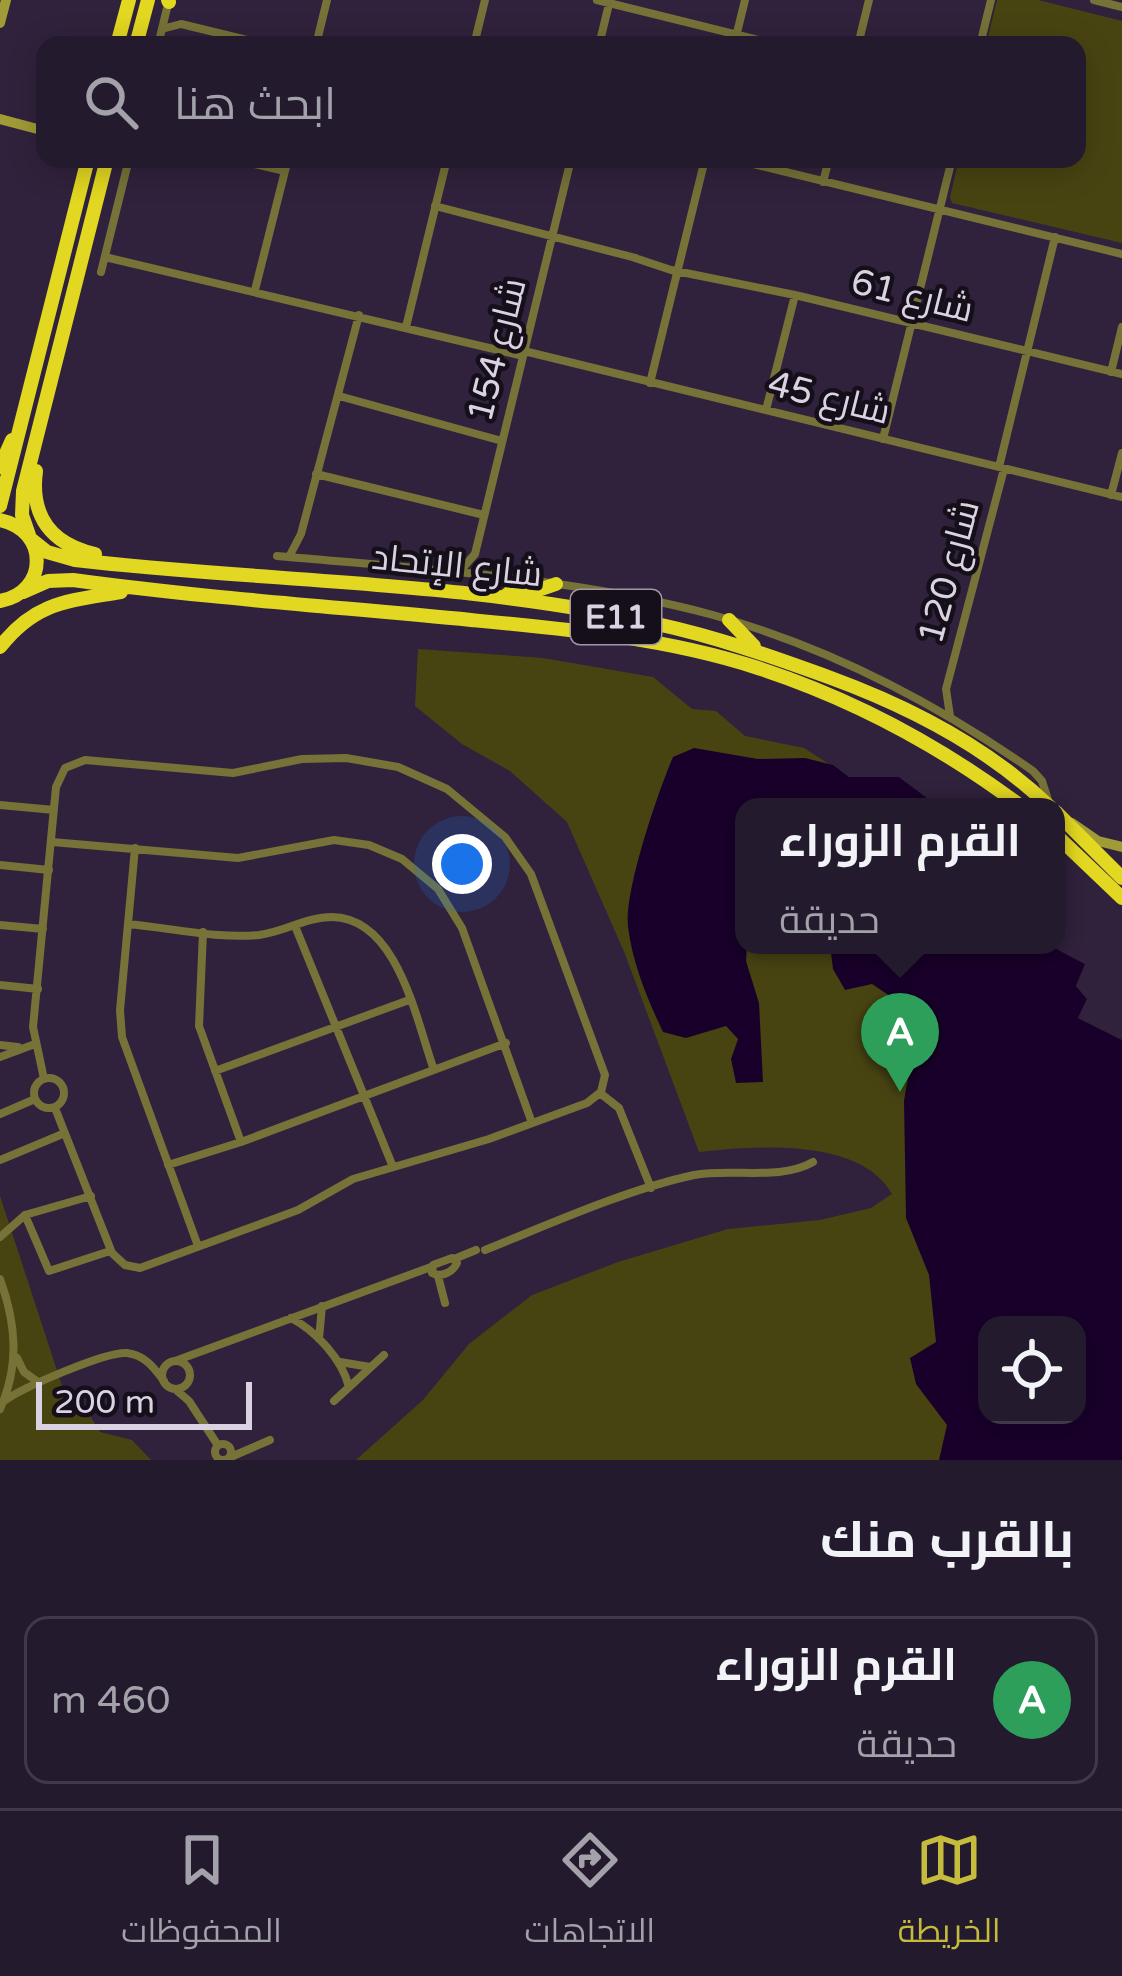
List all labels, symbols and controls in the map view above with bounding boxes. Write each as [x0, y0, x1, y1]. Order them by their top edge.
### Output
search box [36, 36, 1086, 168]
icon: search [78, 69, 144, 135]
text: ابحث هنا [174, 78, 336, 132]
street label: شارع 61 [846, 260, 978, 334]
street label: شارع 154 [458, 274, 538, 427]
street label: شارع 45 [763, 362, 895, 436]
street label: شارع 120 [909, 495, 991, 649]
street label: شارع الإتحاد [369, 536, 544, 598]
road number: E11 [571, 590, 661, 644]
popup [735, 798, 1065, 954]
text: القرم الزوراء [779, 815, 1021, 869]
your location [432, 834, 492, 894]
text: حديقة [779, 897, 880, 944]
pin: A [861, 993, 939, 1092]
map controls [978, 1316, 1086, 1424]
button: locate [978, 1316, 1086, 1424]
scale bar [36, 1376, 252, 1429]
text: 200 m [54, 1383, 155, 1422]
text: بالقرب منك [820, 1510, 1074, 1572]
text: القرم الزوراء [715, 1639, 957, 1693]
text: 460 m [51, 1677, 170, 1724]
text: A [1017, 1677, 1047, 1724]
text: حديقة [857, 1721, 957, 1768]
tab: المحفوظات [121, 1827, 282, 1961]
tab: الاتجاهات [525, 1827, 655, 1961]
tab: الخريطة [898, 1827, 1001, 1961]

